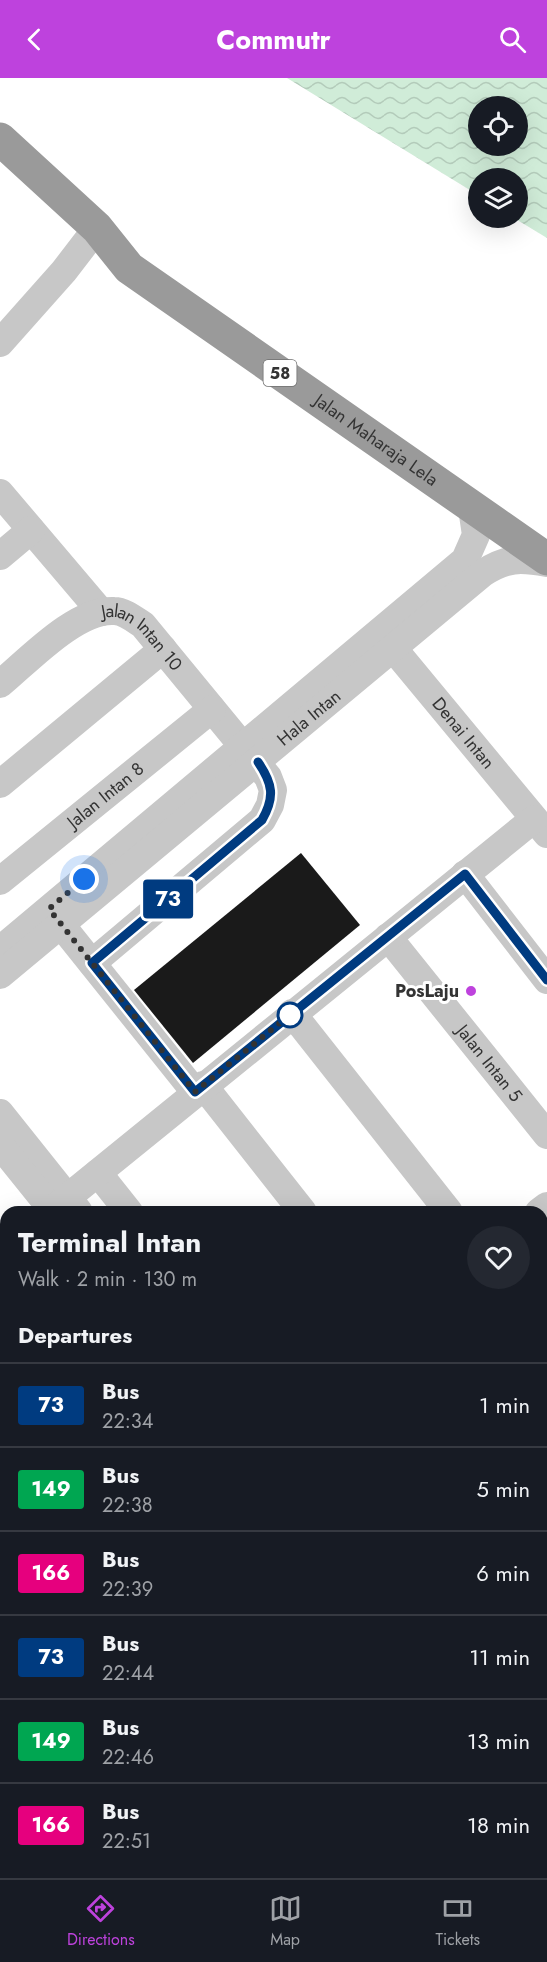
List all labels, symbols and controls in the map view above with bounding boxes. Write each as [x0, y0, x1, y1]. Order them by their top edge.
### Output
text: Commutr [216, 20, 331, 59]
icon: back [18, 23, 51, 56]
icon: search [496, 23, 529, 56]
map controls [468, 96, 528, 228]
button: locate [468, 96, 528, 156]
button: layers [468, 168, 528, 228]
road number: 58 [264, 360, 296, 386]
street label: Jalan Maharaja Lela [307, 387, 443, 492]
street label: Jalan Intan 10 [97, 598, 189, 677]
street label: Hala Intan [271, 684, 347, 752]
street label: Denai Intan [426, 692, 501, 774]
street label: Jalan Intan 8 [60, 756, 150, 836]
your location [69, 864, 99, 894]
line badge: 73 [141, 880, 195, 918]
text: 73 [155, 884, 181, 914]
place label: PosLaju [395, 978, 459, 1004]
marker: PosLaju [464, 984, 478, 998]
unlabelled marker [277, 1002, 303, 1028]
street label: Jalan Intan 5 [449, 1018, 529, 1108]
text: Terminal Intan [18, 1222, 201, 1263]
button: heart [467, 1226, 530, 1289]
text: Walk · 2 min · 130 m [18, 1265, 197, 1294]
text: Departures [18, 1319, 132, 1351]
text: Bus [102, 1375, 139, 1407]
text: 1 min [479, 1389, 530, 1421]
text: 73 [38, 1390, 64, 1420]
text: 22:34 [102, 1407, 153, 1436]
text: Bus [102, 1459, 139, 1491]
text: 5 min [477, 1473, 530, 1505]
text: 149 [31, 1474, 71, 1504]
text: 22:38 [102, 1491, 153, 1520]
text: Bus [102, 1543, 139, 1575]
text: 6 min [476, 1557, 530, 1589]
text: 166 [32, 1558, 70, 1588]
text: 22:39 [102, 1575, 153, 1604]
text: Bus [102, 1627, 139, 1659]
text: 11 min [469, 1641, 530, 1673]
text: 73 [38, 1642, 64, 1672]
text: 22:44 [102, 1659, 154, 1688]
text: Bus [102, 1711, 139, 1743]
text: 13 min [467, 1725, 530, 1757]
text: 149 [31, 1726, 71, 1756]
text: 22:46 [102, 1743, 154, 1772]
text: Bus [102, 1795, 139, 1827]
text: 18 min [467, 1809, 530, 1841]
text: 166 [32, 1810, 70, 1840]
text: 22:51 [102, 1827, 151, 1856]
tab: Directions [67, 1892, 135, 1951]
tab: Map [269, 1892, 302, 1951]
tab: Tickets [435, 1892, 480, 1951]

